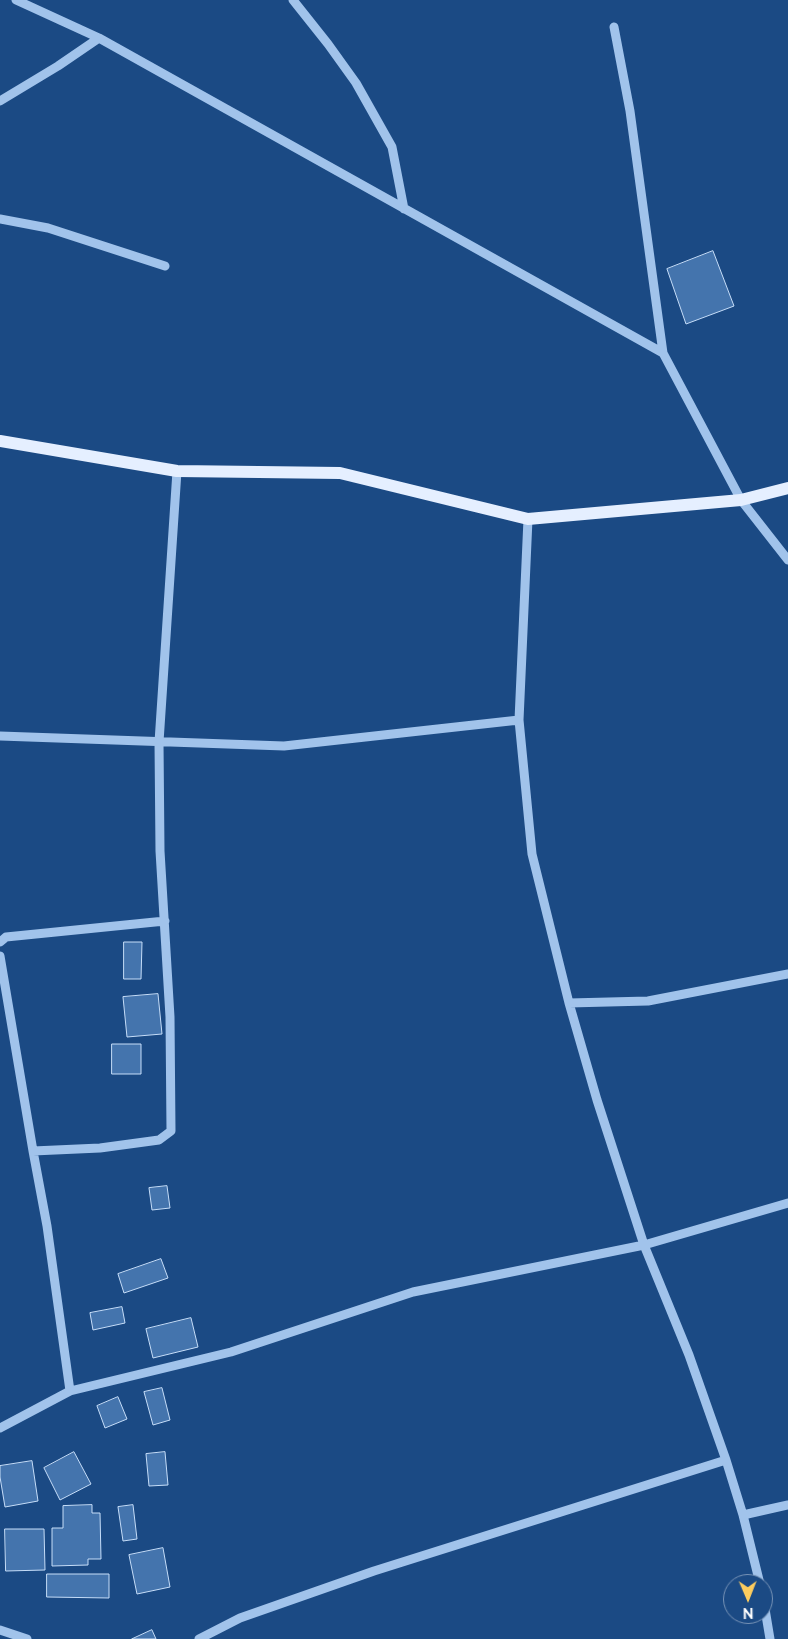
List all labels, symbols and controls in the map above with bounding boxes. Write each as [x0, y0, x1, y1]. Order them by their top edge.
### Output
north arrow [723, 1574, 773, 1624]
text: N [743, 1605, 754, 1621]

